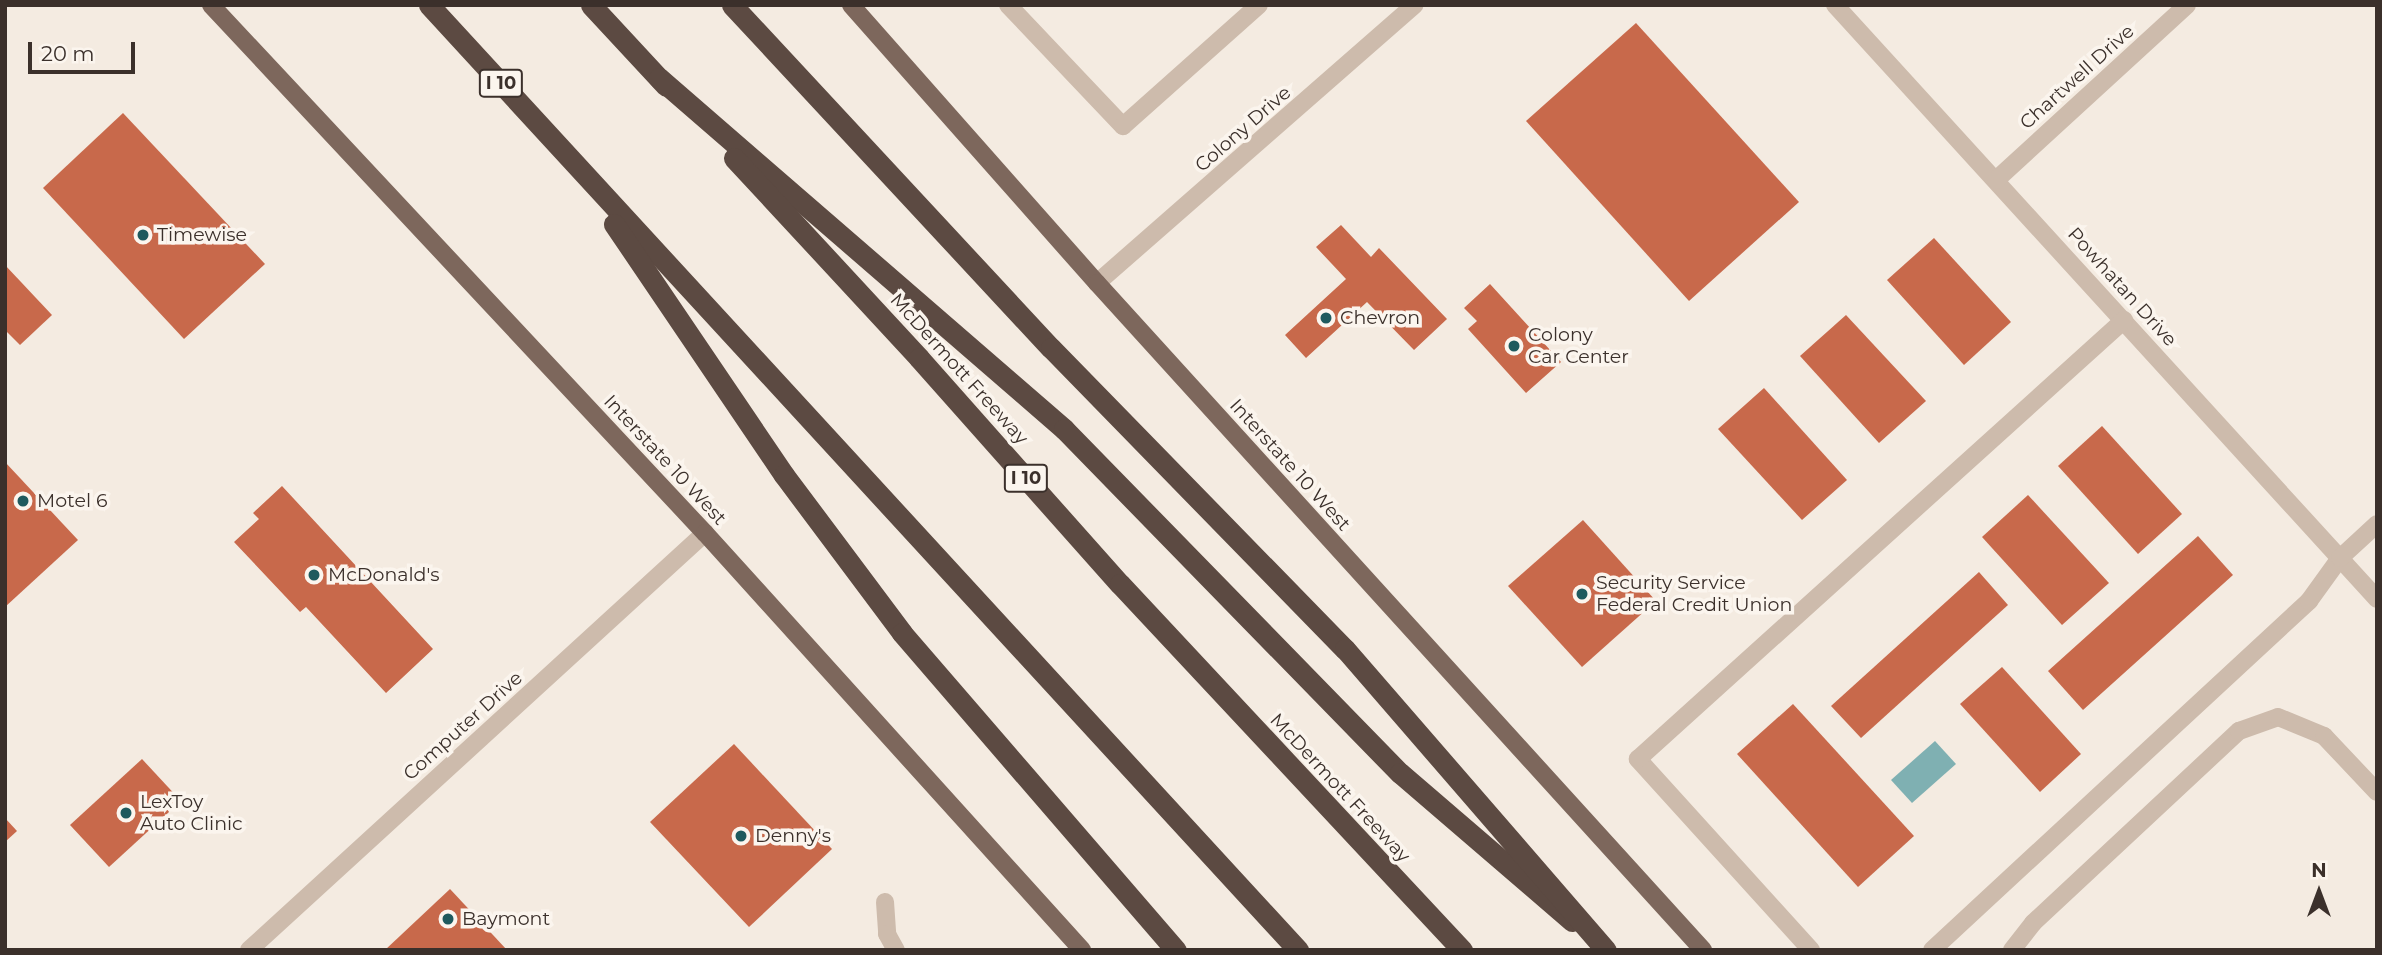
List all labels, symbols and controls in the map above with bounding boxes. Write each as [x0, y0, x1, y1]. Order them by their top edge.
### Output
street label: Chartwell Drive [2015, 20, 2139, 134]
scale bar [32, 28, 138, 72]
text: 20 m [41, 41, 95, 66]
road number: I 10 [478, 68, 524, 98]
street label: Colony Drive [1190, 81, 1296, 177]
street label: Powhatan Drive [2063, 223, 2181, 351]
place label: Timewise [157, 224, 247, 246]
marker: Timewise [135, 227, 151, 243]
street label: McDermott Freeway [885, 289, 1033, 449]
place label: Chevron [1340, 307, 1420, 329]
marker: Chevron [1318, 310, 1334, 326]
place label: Colony Car Center [1528, 324, 1629, 368]
marker: Colony Car Center [1506, 338, 1522, 354]
street label: Interstate 10 West [599, 390, 731, 530]
street label: Interstate 10 West [1225, 394, 1355, 536]
road number: I 10 [1003, 464, 1049, 492]
place label: Motel 6 [37, 490, 108, 512]
marker: Motel 6 [15, 493, 31, 509]
place label: McDonald's [328, 564, 440, 586]
marker: McDonald's [306, 567, 322, 583]
place label: Security Service Federal Credit Union [1596, 572, 1792, 616]
marker: Security Service Federal Credit Union [1574, 586, 1590, 602]
street label: Computer Drive [399, 667, 527, 785]
street label: McDermott Freeway [1265, 709, 1415, 867]
place label: LexToy Auto Clinic [140, 791, 243, 835]
marker: LexToy Auto Clinic [118, 805, 134, 821]
place label: Denny's [755, 825, 831, 847]
marker: Denny's [733, 828, 749, 844]
north arrow [2284, 857, 2354, 927]
text: N [2311, 859, 2327, 882]
place label: Baymont [462, 908, 550, 930]
marker: Baymont [440, 911, 456, 927]

